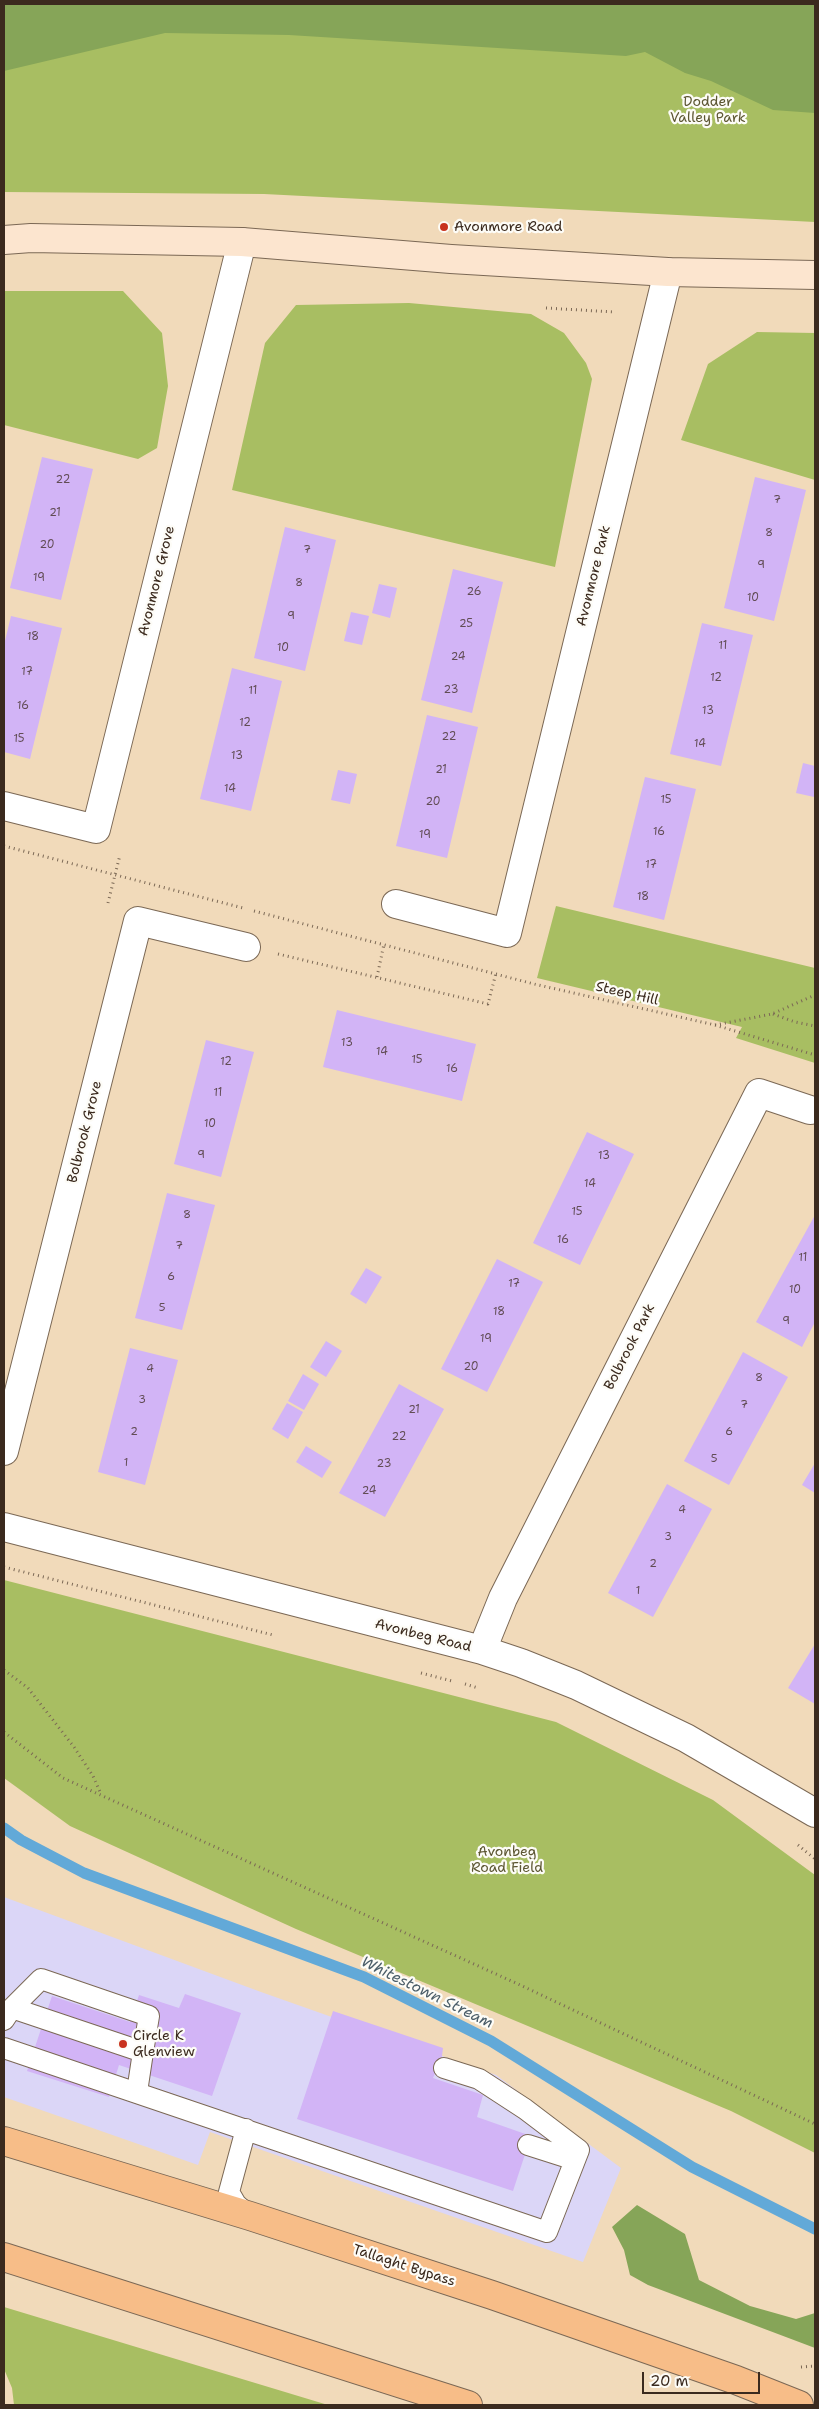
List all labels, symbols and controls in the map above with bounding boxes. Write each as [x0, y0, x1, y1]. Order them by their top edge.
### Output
park label: Dodder Valley Park [670, 94, 746, 126]
place label: Avonmore Road [454, 219, 562, 235]
marker: Avonmore Road [438, 221, 450, 233]
house number: 22 [56, 473, 70, 487]
house number: 7 [773, 493, 781, 507]
house number: 21 [49, 506, 61, 520]
street label: Avonmore Grove [135, 524, 179, 638]
street label: Avonmore Park [573, 524, 615, 628]
house number: 8 [765, 526, 773, 540]
house number: 20 [39, 538, 55, 552]
house number: 7 [303, 543, 311, 557]
house number: 9 [757, 558, 765, 572]
house number: 19 [33, 571, 45, 585]
house number: 8 [295, 576, 303, 590]
house number: 26 [467, 585, 481, 599]
house number: 10 [747, 591, 759, 605]
house number: 9 [287, 609, 295, 623]
house number: 25 [459, 617, 473, 631]
house number: 18 [27, 630, 39, 644]
house number: 11 [719, 639, 727, 653]
house number: 10 [277, 641, 289, 655]
house number: 24 [451, 650, 465, 664]
house number: 17 [21, 665, 33, 679]
house number: 12 [710, 671, 722, 685]
house number: 23 [444, 683, 458, 697]
house number: 11 [249, 684, 257, 698]
house number: 16 [17, 699, 29, 713]
house number: 13 [702, 704, 714, 718]
house number: 12 [239, 716, 251, 730]
house number: 22 [442, 730, 456, 744]
house number: 15 [13, 732, 25, 746]
house number: 14 [694, 737, 706, 751]
house number: 13 [231, 749, 243, 763]
house number: 21 [435, 763, 447, 777]
house number: 14 [224, 782, 236, 796]
house number: 15 [660, 793, 672, 807]
house number: 20 [425, 795, 441, 809]
house number: 16 [653, 825, 665, 839]
house number: 19 [419, 828, 431, 842]
house number: 17 [645, 858, 657, 872]
house number: 18 [637, 890, 649, 904]
street label: Steep Hill [594, 979, 660, 1009]
house number: 13 [341, 1036, 353, 1050]
house number: 14 [376, 1045, 388, 1059]
house number: 15 [411, 1053, 423, 1067]
house number: 12 [220, 1055, 232, 1069]
house number: 16 [446, 1062, 458, 1076]
street label: Bolbrook Grove [64, 1079, 106, 1185]
house number: 11 [214, 1086, 222, 1100]
house number: 10 [204, 1117, 216, 1131]
house number: 9 [197, 1148, 205, 1162]
house number: 13 [598, 1149, 610, 1163]
house number: 14 [584, 1177, 596, 1191]
house number: 15 [571, 1205, 583, 1219]
house number: 8 [183, 1208, 191, 1222]
house number: 16 [557, 1233, 569, 1247]
house number: 7 [175, 1239, 183, 1253]
house number: 11 [799, 1251, 807, 1265]
house number: 6 [167, 1270, 175, 1284]
house number: 17 [508, 1277, 520, 1291]
house number: 10 [789, 1283, 801, 1297]
house number: 5 [159, 1301, 165, 1315]
street label: Bolbrook Park [601, 1301, 659, 1393]
house number: 18 [493, 1305, 505, 1319]
house number: 9 [782, 1314, 790, 1328]
house number: 19 [480, 1332, 492, 1346]
house number: 20 [463, 1360, 479, 1374]
house number: 4 [146, 1362, 154, 1376]
house number: 8 [755, 1371, 763, 1385]
house number: 3 [138, 1393, 146, 1407]
house number: 7 [740, 1398, 748, 1412]
house number: 21 [408, 1403, 420, 1417]
house number: 2 [130, 1425, 138, 1439]
house number: 6 [725, 1425, 733, 1439]
house number: 22 [392, 1430, 406, 1444]
house number: 5 [711, 1452, 717, 1466]
house number: 1 [124, 1456, 128, 1470]
house number: 23 [377, 1457, 391, 1471]
house number: 24 [362, 1484, 376, 1498]
house number: 4 [678, 1503, 686, 1517]
house number: 3 [664, 1530, 672, 1544]
house number: 2 [649, 1557, 657, 1571]
house number: 1 [636, 1584, 640, 1598]
street label: Avonbeg Road [373, 1616, 473, 1656]
park label: Avonbeg Road Field [471, 1844, 543, 1876]
water label: Whitestown Stream [358, 1953, 496, 2033]
place label: Circle K Glenview [133, 2028, 195, 2060]
marker: Circle K Glenview [117, 2038, 129, 2050]
street label: Tallaght Bypass [351, 2241, 457, 2291]
scale bar [644, 2362, 762, 2394]
text: 20 m [650, 2371, 689, 2391]

